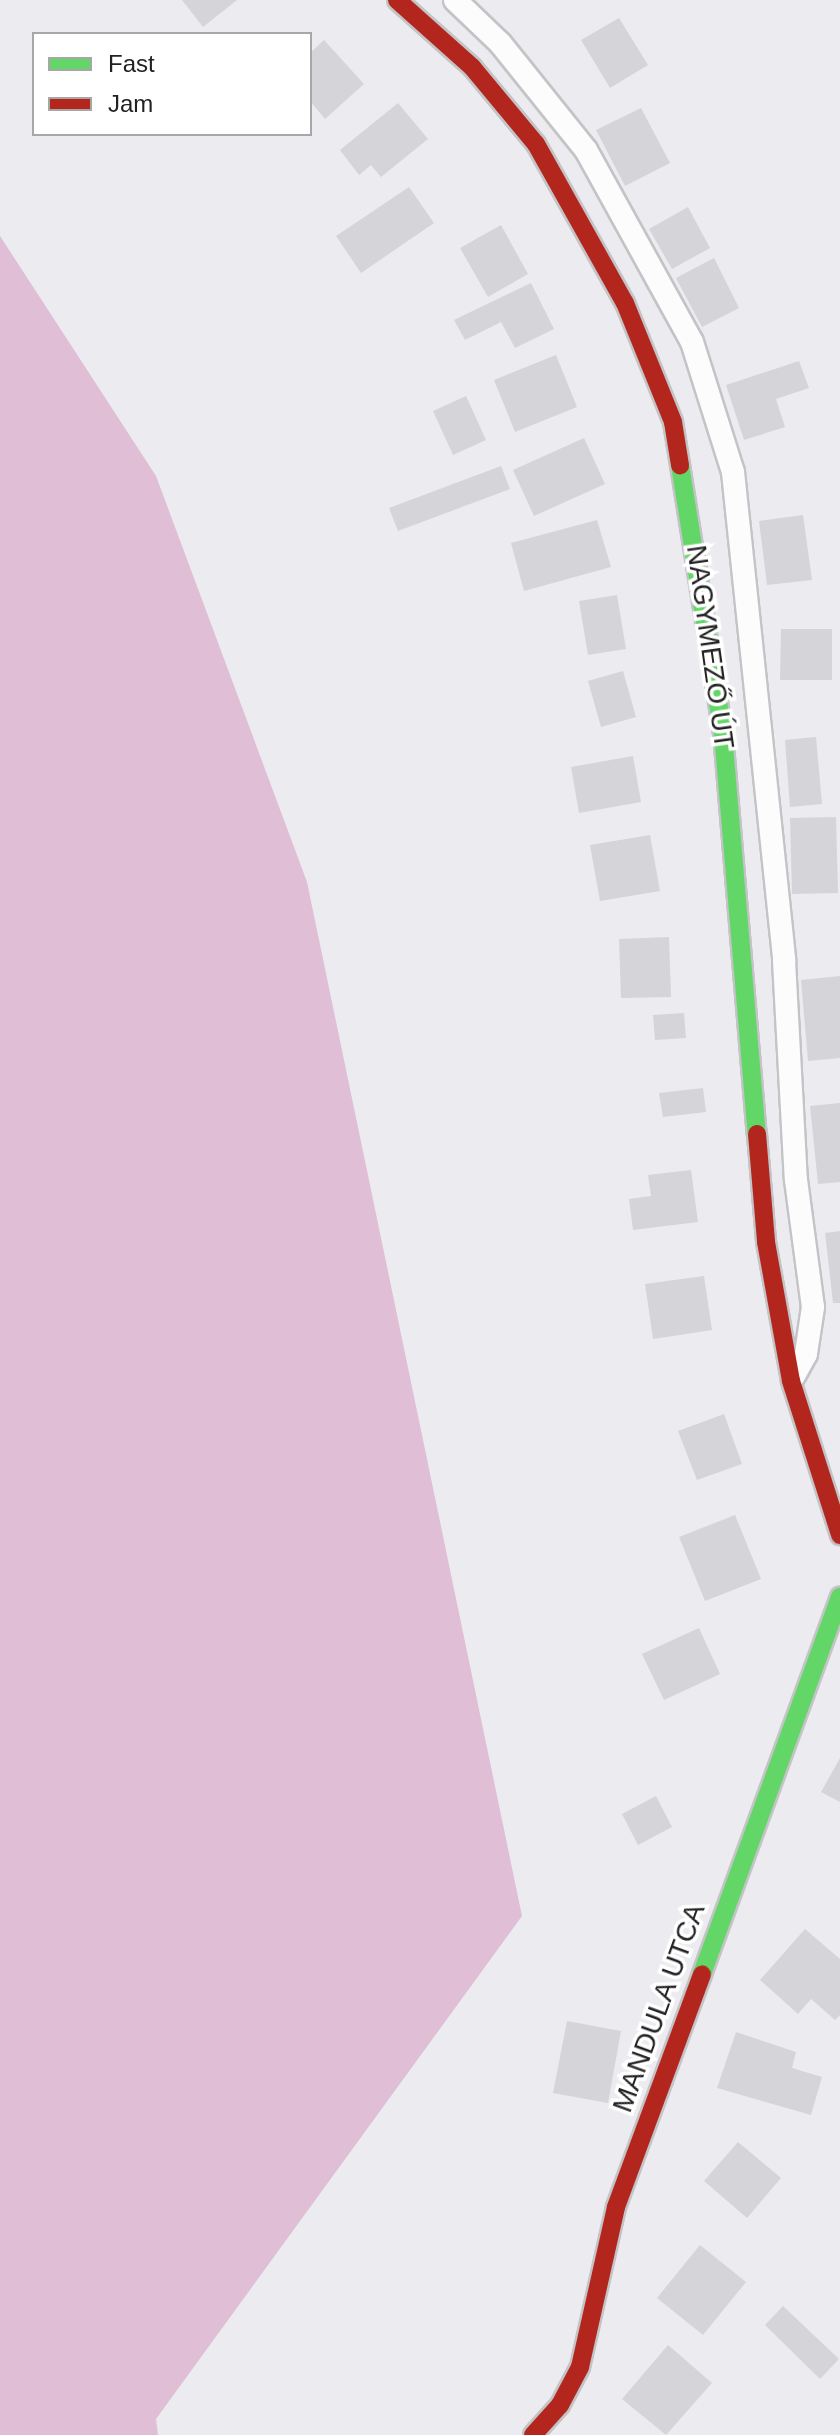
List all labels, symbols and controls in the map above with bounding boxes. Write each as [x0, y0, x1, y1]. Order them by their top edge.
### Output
legend [32, 32, 312, 136]
text: Fast [108, 50, 155, 77]
text: Jam [108, 90, 153, 117]
street label: NAGYMEZŐ ÚT [679, 543, 741, 751]
street label: MANDULA UTCA [605, 1898, 713, 2118]

